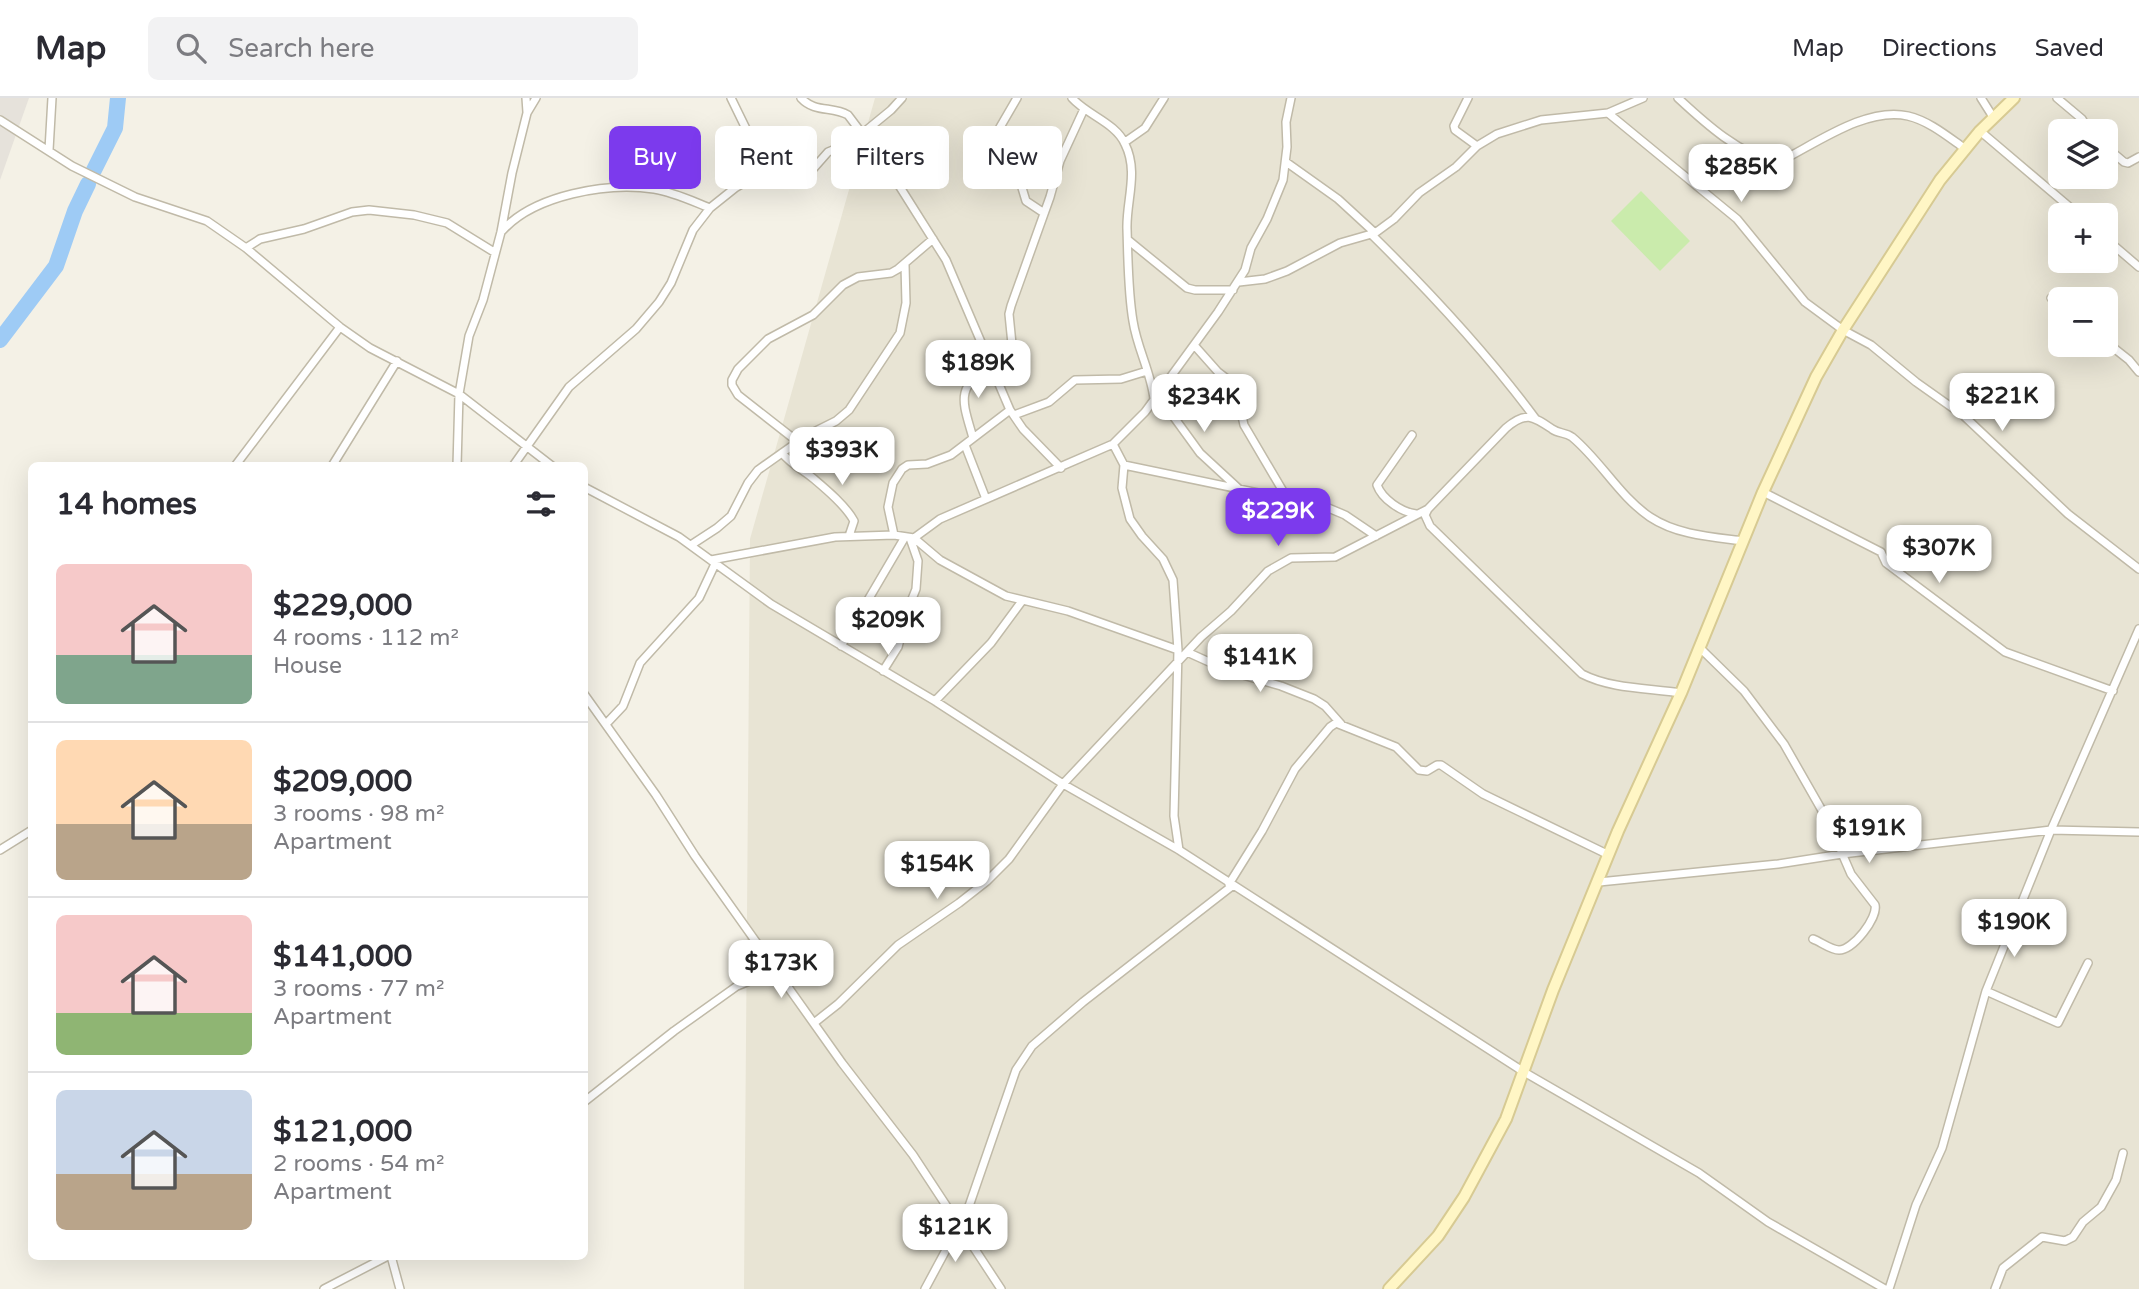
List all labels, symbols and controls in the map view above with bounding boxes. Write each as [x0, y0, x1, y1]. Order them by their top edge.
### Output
search box [148, 17, 638, 80]
text: Map [35, 29, 106, 68]
icon: search [172, 29, 210, 67]
text: Search here [228, 33, 374, 64]
text: Map [1792, 34, 1844, 63]
text: Directions [1882, 34, 1997, 63]
text: Saved [2035, 34, 2104, 63]
map controls [2048, 119, 2118, 357]
button: layers [2048, 119, 2118, 189]
chip: Buy [609, 126, 701, 189]
chip: Rent [715, 126, 817, 189]
chip: Filters [831, 126, 949, 189]
chip: New [963, 126, 1062, 189]
pin: $285K [1692, 144, 1790, 204]
text: $285K [1705, 153, 1777, 181]
button: + [2048, 203, 2118, 273]
button: − [2048, 287, 2118, 357]
pin: $189K [929, 341, 1027, 400]
text: $189K [942, 349, 1014, 377]
pin: $234K [1155, 374, 1253, 434]
pin: $221K [1953, 374, 2051, 433]
text: $221K [1966, 382, 2038, 410]
text: $234K [1168, 383, 1240, 411]
pin: $393K [793, 428, 891, 487]
text: $393K [806, 436, 878, 464]
icon: filters [522, 485, 560, 523]
text: 14 homes [56, 486, 197, 523]
pin: $229K [1229, 489, 1327, 548]
text: $229K [1242, 497, 1314, 525]
pin: $307K [1890, 526, 1988, 585]
text: $307K [1903, 534, 1975, 562]
text: $229,000 [273, 587, 412, 624]
icon: home [112, 592, 196, 676]
pin: $209K [839, 598, 937, 657]
text: $209K [852, 606, 924, 634]
text: 4 rooms · 112 m² [273, 624, 459, 652]
pin: $141K [1211, 634, 1309, 694]
text: $141K [1224, 643, 1296, 671]
text: House [273, 652, 342, 680]
text: $209,000 [273, 763, 412, 800]
icon: home [112, 768, 196, 852]
text: 3 rooms · 98 m² [273, 800, 444, 828]
pin: $191K [1820, 806, 1918, 865]
text: $191K [1833, 814, 1905, 842]
text: Apartment [273, 828, 392, 856]
pin: $154K [888, 842, 986, 901]
text: $154K [901, 850, 973, 878]
pin: $190K [1965, 900, 2063, 959]
text: $190K [1978, 908, 2050, 936]
text: $141,000 [273, 938, 412, 975]
pin: $173K [732, 940, 830, 1000]
icon: home [112, 943, 196, 1027]
text: $173K [745, 949, 817, 977]
text: 3 rooms · 77 m² [273, 975, 444, 1003]
text: Apartment [273, 1003, 392, 1031]
text: $121,000 [273, 1113, 412, 1150]
icon: home [112, 1118, 196, 1202]
text: 2 rooms · 54 m² [273, 1150, 444, 1178]
text: Apartment [273, 1178, 392, 1206]
pin: $121K [906, 1204, 1004, 1264]
text: $121K [919, 1213, 991, 1241]

